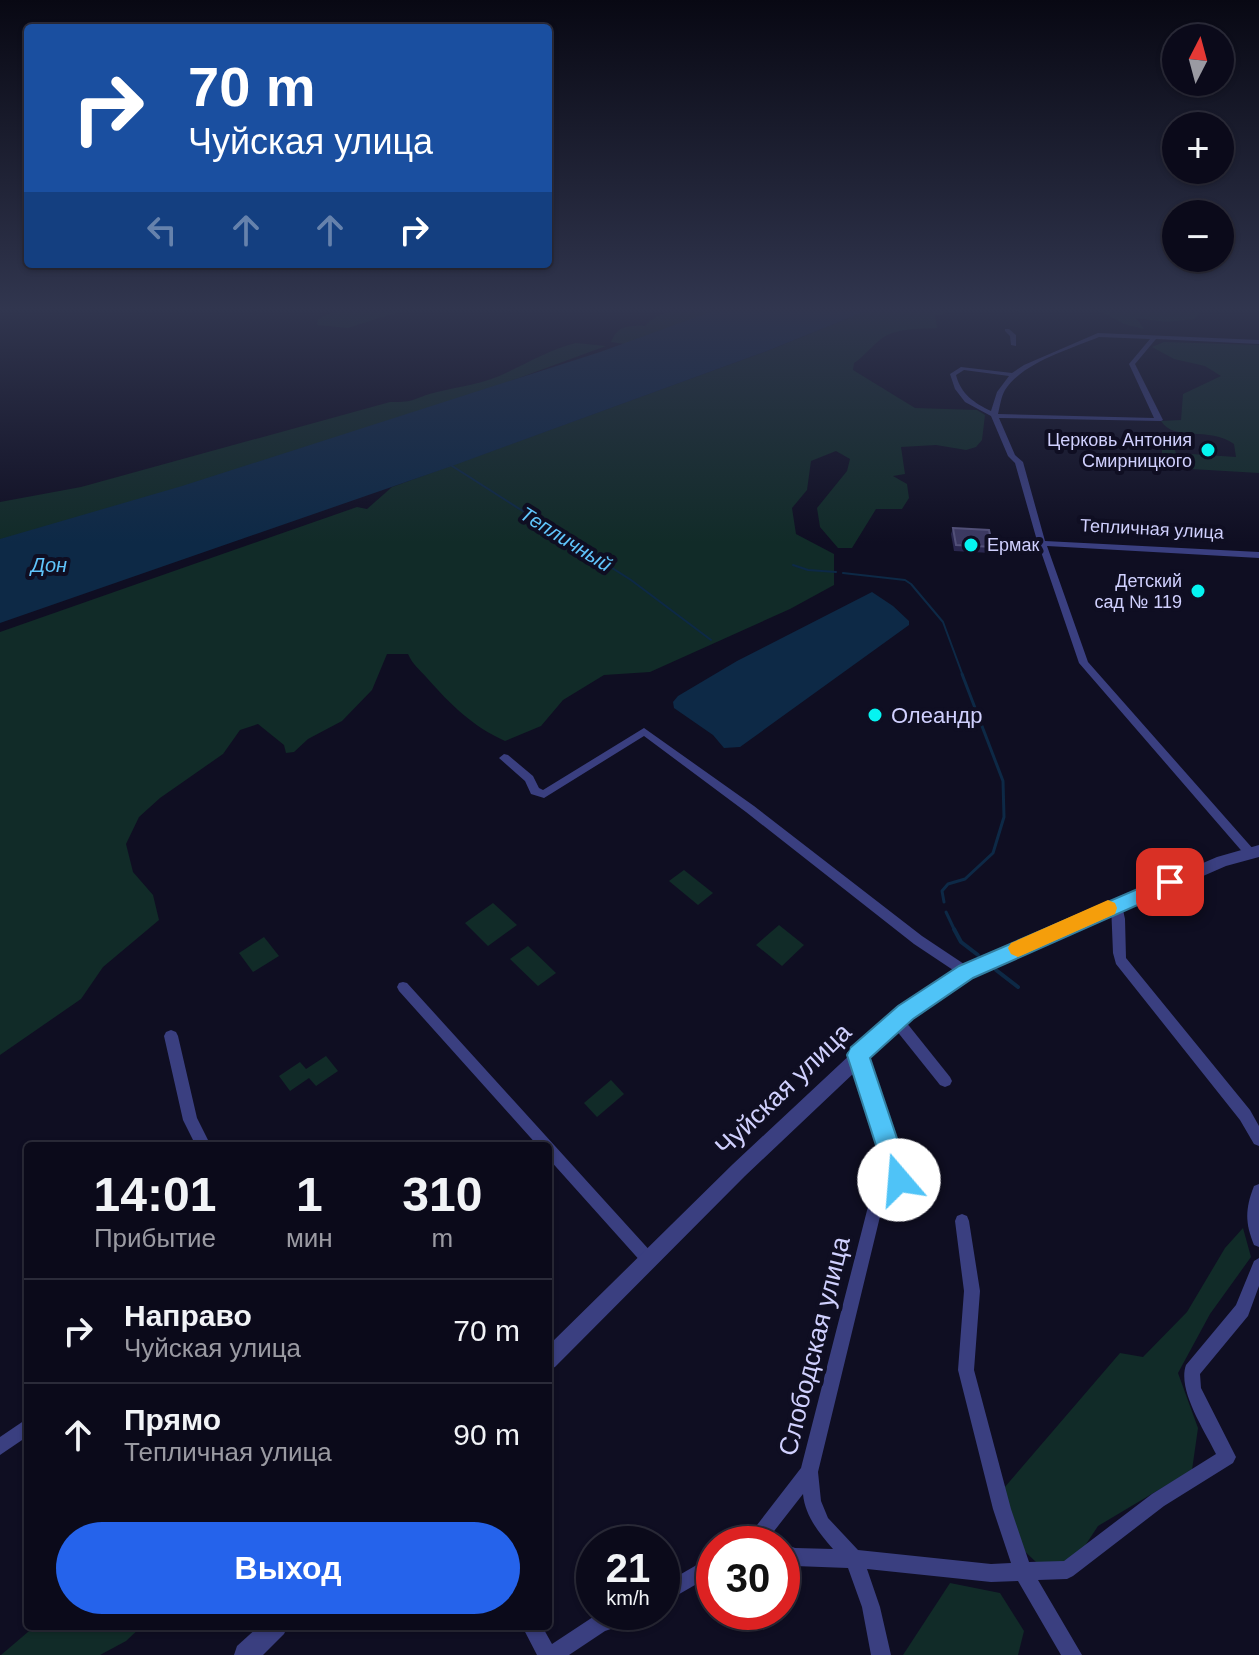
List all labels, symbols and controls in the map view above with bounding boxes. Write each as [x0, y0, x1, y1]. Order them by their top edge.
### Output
north arrow [1162, 24, 1234, 96]
map controls [1162, 24, 1234, 272]
text: 70 m [188, 55, 316, 118]
icon: right [56, 56, 160, 160]
button: + [1162, 112, 1234, 184]
text: Чуйская улица [188, 121, 433, 162]
button: − [1162, 200, 1234, 272]
icon: left [140, 208, 184, 252]
icon: ahead [224, 208, 268, 252]
icon: ahead [308, 208, 352, 252]
icon: right [392, 208, 436, 252]
place label: Церковь Антония Смирницкого [1047, 430, 1192, 471]
marker: Церковь Антония Смирницкого [1199, 441, 1217, 459]
water label: Тепличный [516, 502, 616, 576]
street label: Тепличная улица [1080, 515, 1225, 543]
place label: Ермак [987, 535, 1039, 555]
marker: Ермак [962, 536, 980, 554]
water label: Дон [29, 554, 67, 576]
place label: Детский сад № 119 [1094, 571, 1182, 612]
marker: Детский сад № 119 [1189, 582, 1207, 600]
place label: Олеандр [891, 703, 982, 728]
marker: Олеандр [866, 706, 884, 724]
pin [1136, 848, 1204, 916]
icon: arrive [1148, 860, 1192, 904]
street label: Чуйская улица [709, 1016, 857, 1161]
position arrow [857, 1138, 941, 1222]
text: 14:01 [94, 1168, 216, 1221]
text: 1 [296, 1168, 323, 1221]
text: 310 [402, 1168, 482, 1221]
text: Прибытие [94, 1223, 216, 1253]
text: мин [286, 1223, 333, 1253]
text: m [432, 1223, 453, 1253]
street label: Слободская улица [772, 1233, 856, 1459]
text: Направо [124, 1299, 252, 1332]
icon: right [56, 1309, 100, 1353]
text: 70 m [453, 1314, 520, 1347]
text: Чуйская улица [124, 1333, 301, 1363]
text: Прямо [124, 1403, 221, 1436]
icon: ahead [56, 1413, 100, 1457]
text: 90 m [453, 1418, 520, 1451]
text: Тепличная улица [124, 1437, 332, 1467]
button: Выход [56, 1522, 520, 1614]
speed limit sign: 30 [696, 1526, 800, 1630]
text: 21 [606, 1546, 650, 1590]
text: km/h [606, 1587, 650, 1609]

